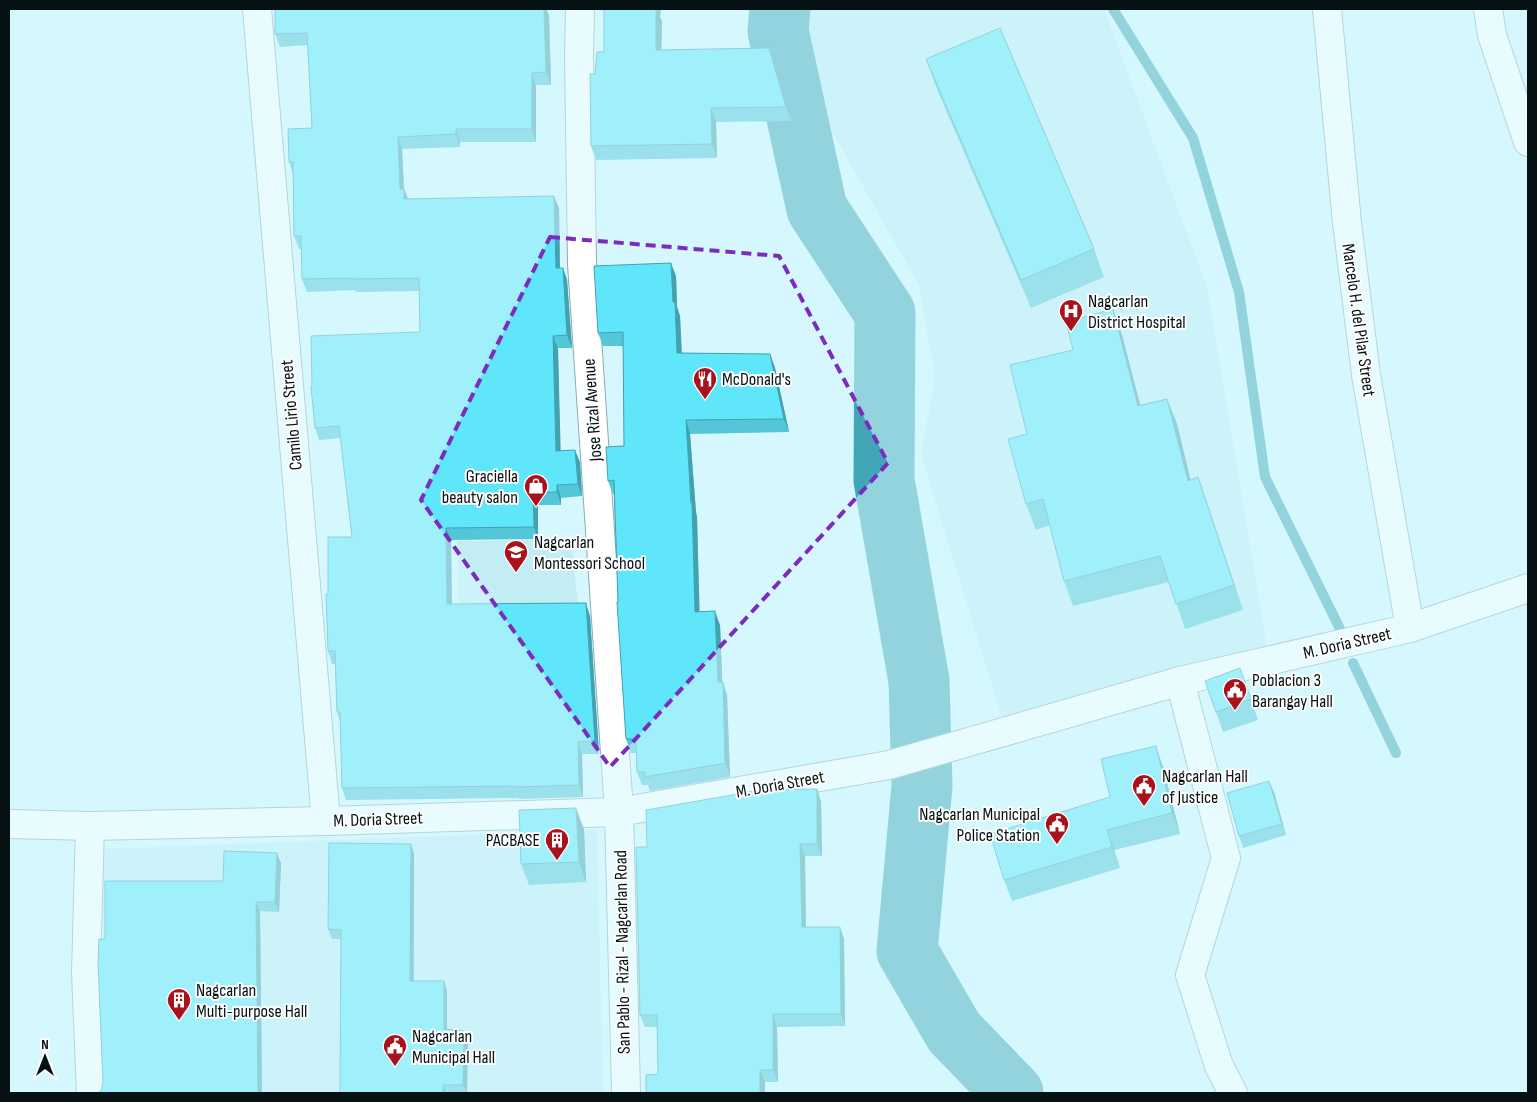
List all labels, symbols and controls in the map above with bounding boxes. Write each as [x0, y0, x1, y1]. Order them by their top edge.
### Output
street label: Marcelo H. del Pilar Street [1337, 242, 1380, 398]
place label: Nagcarlan District Hospital [1088, 291, 1186, 333]
hospital icon: Nagcarlan District Hospital [1058, 298, 1084, 332]
street label: Camilo Lirio Street [276, 358, 307, 471]
street label: Jose Rizal Avenue [578, 358, 607, 463]
restaurant icon: McDonald's [692, 366, 718, 400]
place label: McDonald's [722, 369, 791, 390]
place label: Graciella beauty salon [442, 466, 518, 508]
shop icon: Graciella beauty salon [523, 473, 549, 507]
place label: Nagcarlan Montessori School [534, 532, 645, 574]
school or university icon: Nagcarlan Montessori School [503, 539, 529, 573]
street label: M. Doria Street [1301, 623, 1394, 664]
place label: Poblacion 3 Barangay Hall [1252, 670, 1333, 712]
public building icon: Poblacion 3 Barangay Hall [1222, 677, 1248, 711]
street label: M. Doria Street [734, 766, 827, 803]
place label: Nagcarlan Hall of Justice [1162, 766, 1248, 808]
public building icon: Nagcarlan Hall of Justice [1131, 773, 1157, 807]
place label: Nagcarlan Municipal Police Station [919, 804, 1040, 846]
street label: M. Doria Street [333, 807, 424, 832]
public building icon: Nagcarlan Municipal Police Station [1044, 811, 1070, 845]
building icon: PACBASE [544, 827, 570, 861]
place label: PACBASE [486, 830, 540, 851]
street label: San Pablo - Rizal - Nagcarlan Road [610, 850, 635, 1054]
place label: Nagcarlan Multi-purpose Hall [196, 980, 307, 1022]
building icon: Nagcarlan Multi-purpose Hall [166, 987, 192, 1021]
place label: Nagcarlan Municipal Hall [412, 1026, 495, 1068]
north arrow [20, 1032, 70, 1082]
public building icon: Nagcarlan Municipal Hall [382, 1033, 408, 1067]
text: N [41, 1036, 49, 1053]

